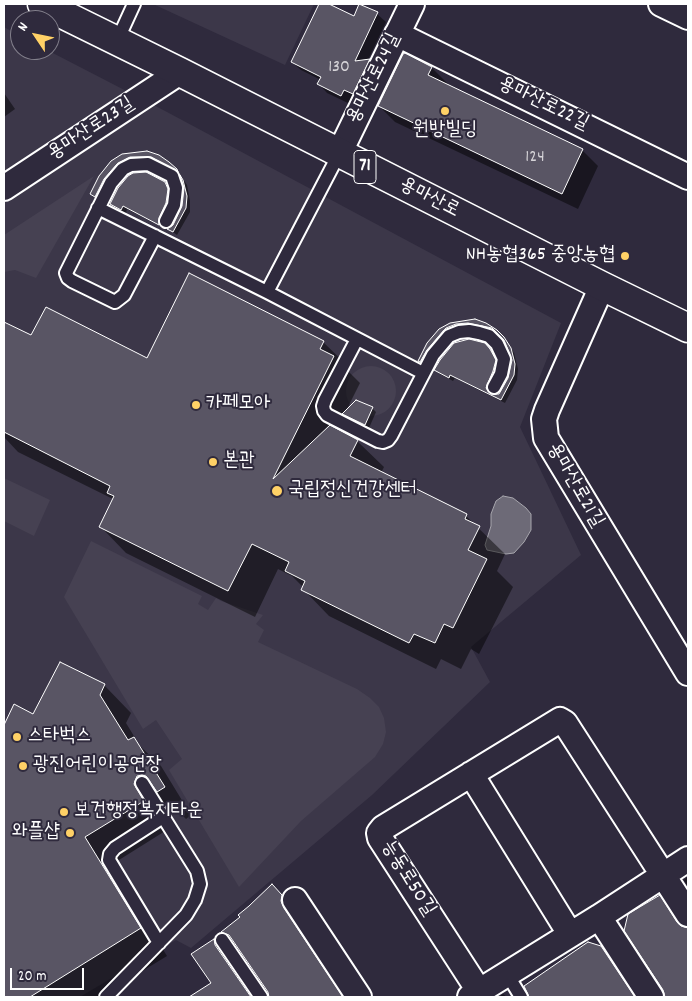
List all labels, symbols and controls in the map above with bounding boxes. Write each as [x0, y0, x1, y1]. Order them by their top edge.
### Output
north arrow [10, 10, 60, 60]
text: N [13, 19, 34, 36]
street label: 용마산로24길 [343, 30, 407, 128]
house number: 130 [328, 58, 350, 80]
street label: 용마산로22길 [494, 73, 592, 137]
street label: 용마산로23길 [44, 93, 140, 167]
marker: 원방빌딩 [439, 105, 451, 117]
place label: 원방빌딩 [413, 119, 477, 143]
house number: 124 [525, 148, 545, 170]
road number: 71 [354, 150, 376, 183]
street label: 용마산로 [395, 174, 463, 224]
place label: NH농협365 중앙농협 [466, 244, 615, 268]
marker: NH농협365 중앙농협 [619, 250, 631, 262]
place label: 카페모아 [206, 393, 270, 417]
marker: 카페모아 [190, 399, 202, 411]
street label: 용마산로21길 [540, 439, 608, 533]
place label: 본관 [223, 450, 255, 474]
marker: 본관 [207, 456, 219, 468]
place label: 국립정신건강센터 [288, 479, 417, 503]
marker: 국립정신건강센터 [270, 484, 284, 498]
place label: 스타벅스 [27, 725, 91, 749]
marker: 스타벅스 [11, 731, 23, 743]
place label: 광진어린이공연장 [33, 754, 162, 778]
marker: 광진어린이공연장 [17, 760, 29, 772]
place label: 보건행정복지타운 [74, 800, 203, 824]
marker: 보건행정복지타운 [58, 806, 70, 818]
place label: 와플샵 [12, 821, 60, 845]
marker: 와플샵 [64, 827, 76, 839]
street label: 능동로50길 [374, 837, 440, 921]
scale bar [12, 958, 86, 990]
text: 20 m [18, 966, 46, 988]

